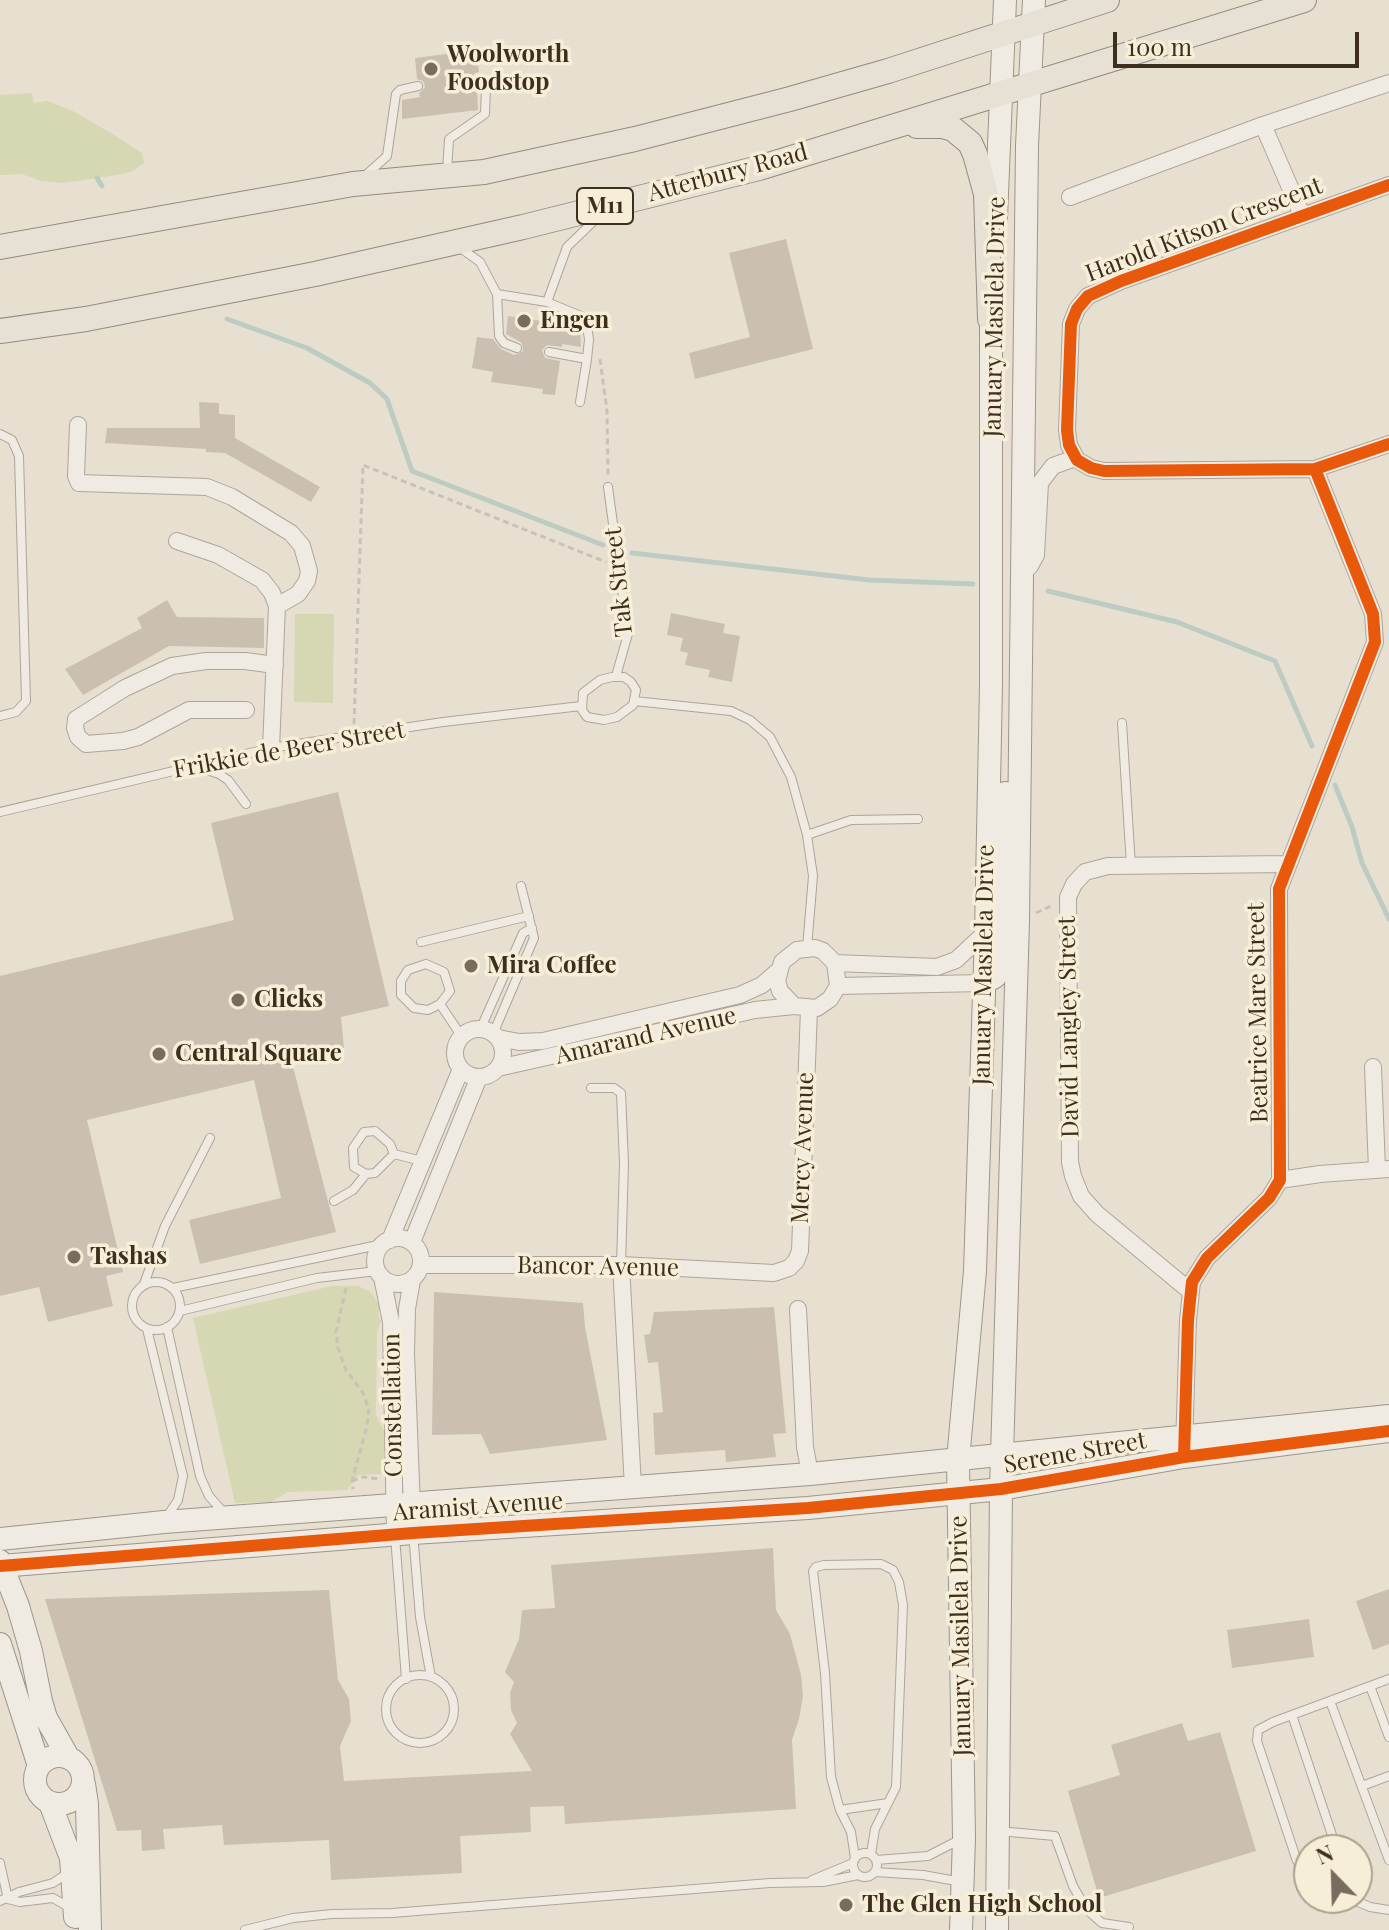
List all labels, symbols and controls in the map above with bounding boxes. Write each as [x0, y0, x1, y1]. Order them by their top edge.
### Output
scale bar [1117, 16, 1363, 66]
text: 100 m [1127, 30, 1192, 62]
place label: Woolworth Foodstop [447, 41, 569, 97]
marker: Woolworth Foodstop [422, 60, 440, 78]
street label: Atterbury Road [645, 138, 811, 208]
street label: Harold Kitson Crescent [1082, 172, 1326, 288]
road number: M11 [577, 188, 633, 224]
street label: January Masilela Drive [978, 196, 1012, 438]
place label: Engen [540, 307, 609, 335]
marker: Engen [515, 312, 533, 330]
street label: Tak Street [599, 526, 639, 638]
street label: Frikkie de Beer Street [171, 715, 407, 785]
street label: January Masilela Drive [967, 844, 1001, 1086]
street label: Beatrice Mare Street [1242, 902, 1274, 1124]
street label: David Langley Street [1053, 916, 1085, 1138]
place label: Mira Coffee [487, 952, 617, 980]
marker: Mira Coffee [462, 957, 480, 975]
place label: Clicks [254, 986, 323, 1014]
marker: Clicks [229, 991, 247, 1009]
street label: Amarand Avenue [553, 1001, 739, 1071]
place label: Central Square [175, 1040, 342, 1068]
marker: Central Square [150, 1045, 168, 1063]
street label: Mercy Avenue [786, 1072, 820, 1224]
place label: Tashas [90, 1243, 167, 1271]
marker: Tashas [65, 1248, 83, 1266]
street label: Bancor Avenue [517, 1251, 679, 1283]
street label: Constellation [377, 1333, 409, 1477]
street label: Serene Street [1001, 1426, 1149, 1480]
street label: Aramist Avenue [392, 1487, 564, 1527]
street label: January Masilela Drive [944, 1515, 978, 1757]
north arrow [1293, 1834, 1373, 1914]
text: N [1311, 1837, 1338, 1871]
place label: The Glen High School [862, 1891, 1102, 1919]
marker: The Glen High School [837, 1896, 855, 1914]

